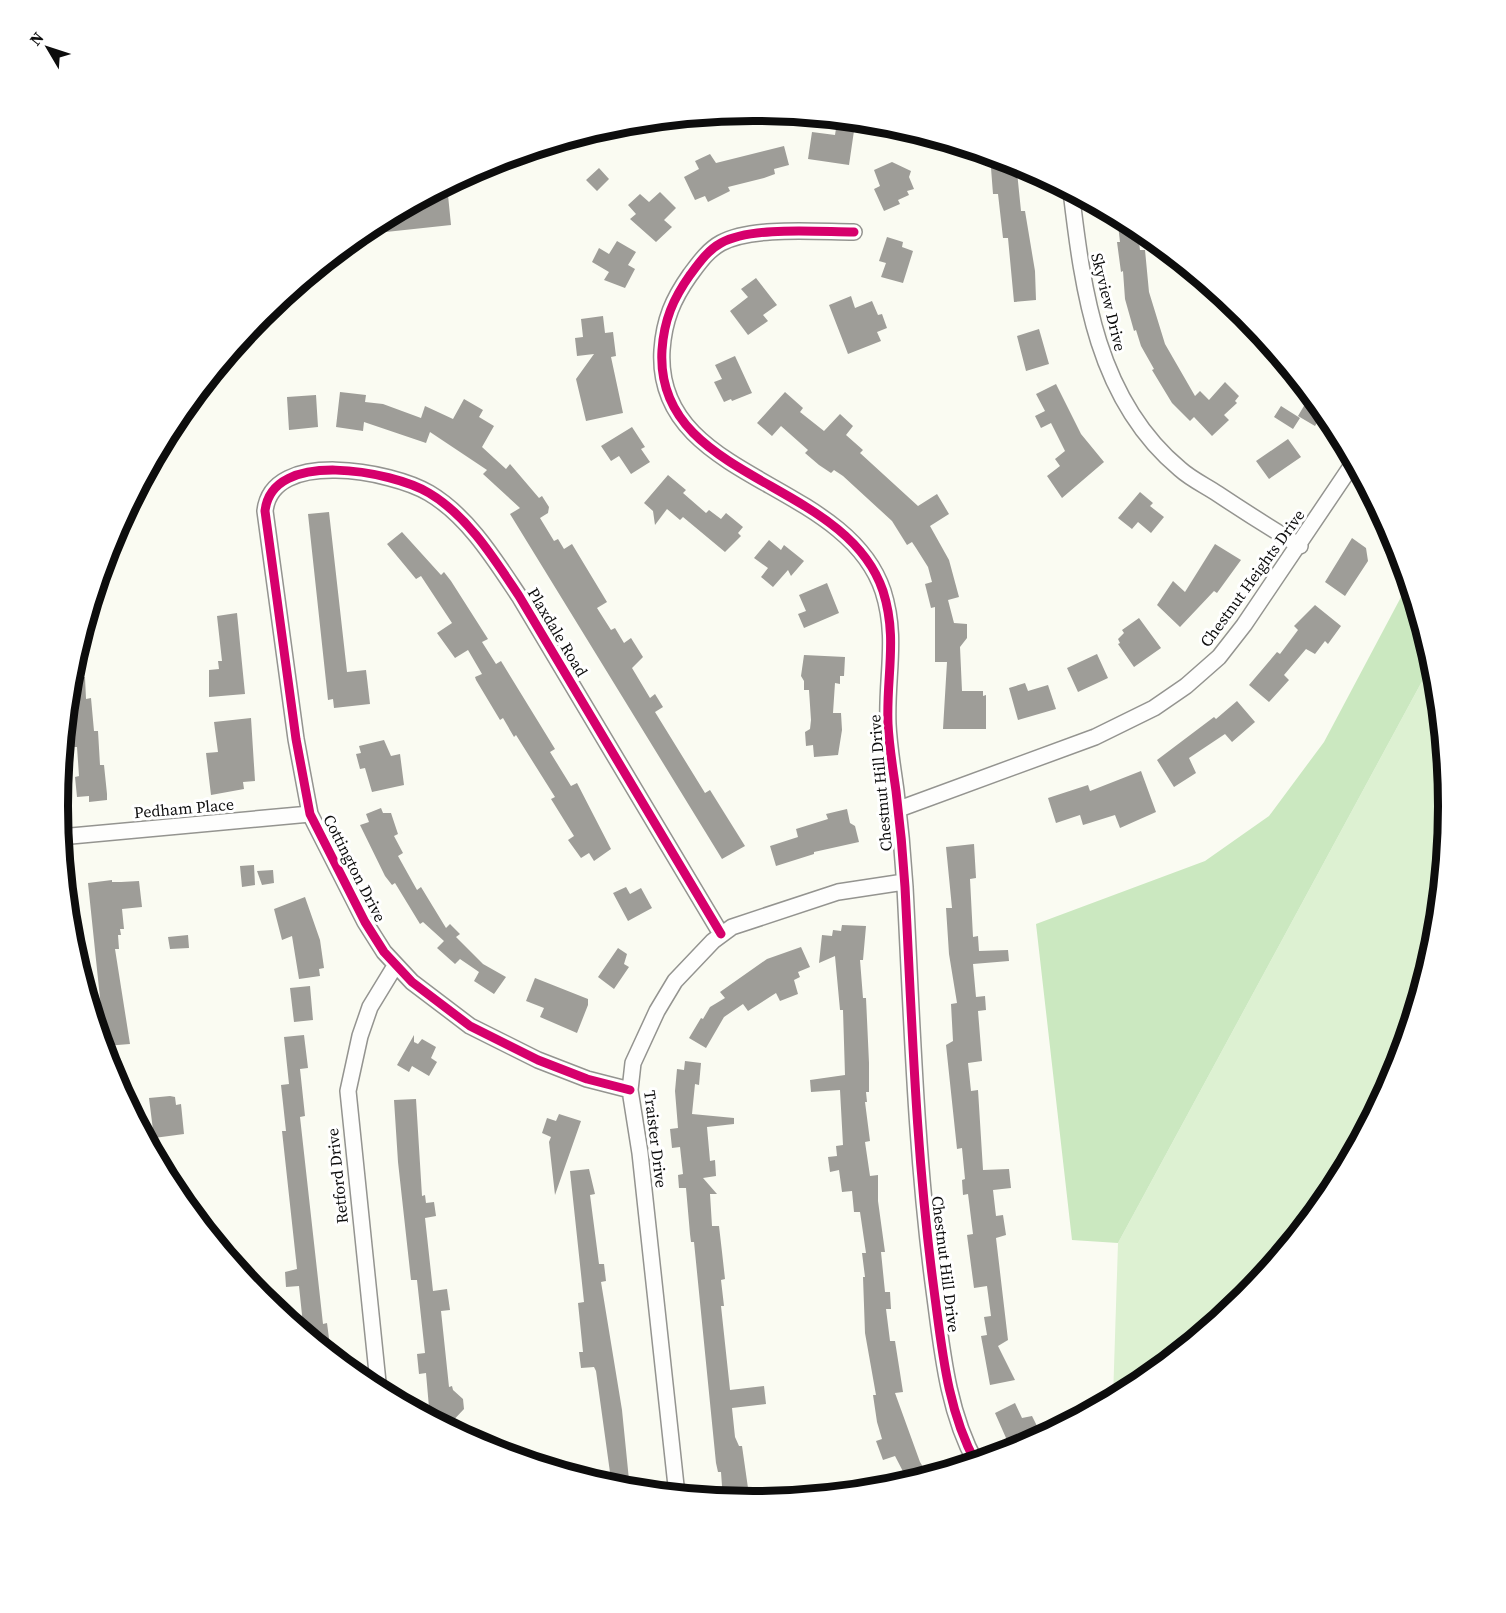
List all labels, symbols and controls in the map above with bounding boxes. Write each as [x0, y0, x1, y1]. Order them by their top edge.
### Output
north arrow [18, 18, 78, 78]
text: N [24, 27, 49, 50]
street label: Skyview Drive [1086, 251, 1132, 353]
street label: Chestnut Heights Drive [1195, 505, 1309, 651]
street label: Plaxdale Road [523, 583, 593, 681]
street label: Chestnut Hill Drive [863, 714, 897, 852]
street label: Pedham Place [133, 793, 235, 823]
street label: Cottington Drive [318, 810, 392, 926]
street label: Traister Drive [639, 1089, 673, 1189]
street label: Retford Drive [321, 1127, 353, 1225]
street label: Chestnut Hill Drive [927, 1195, 965, 1333]

